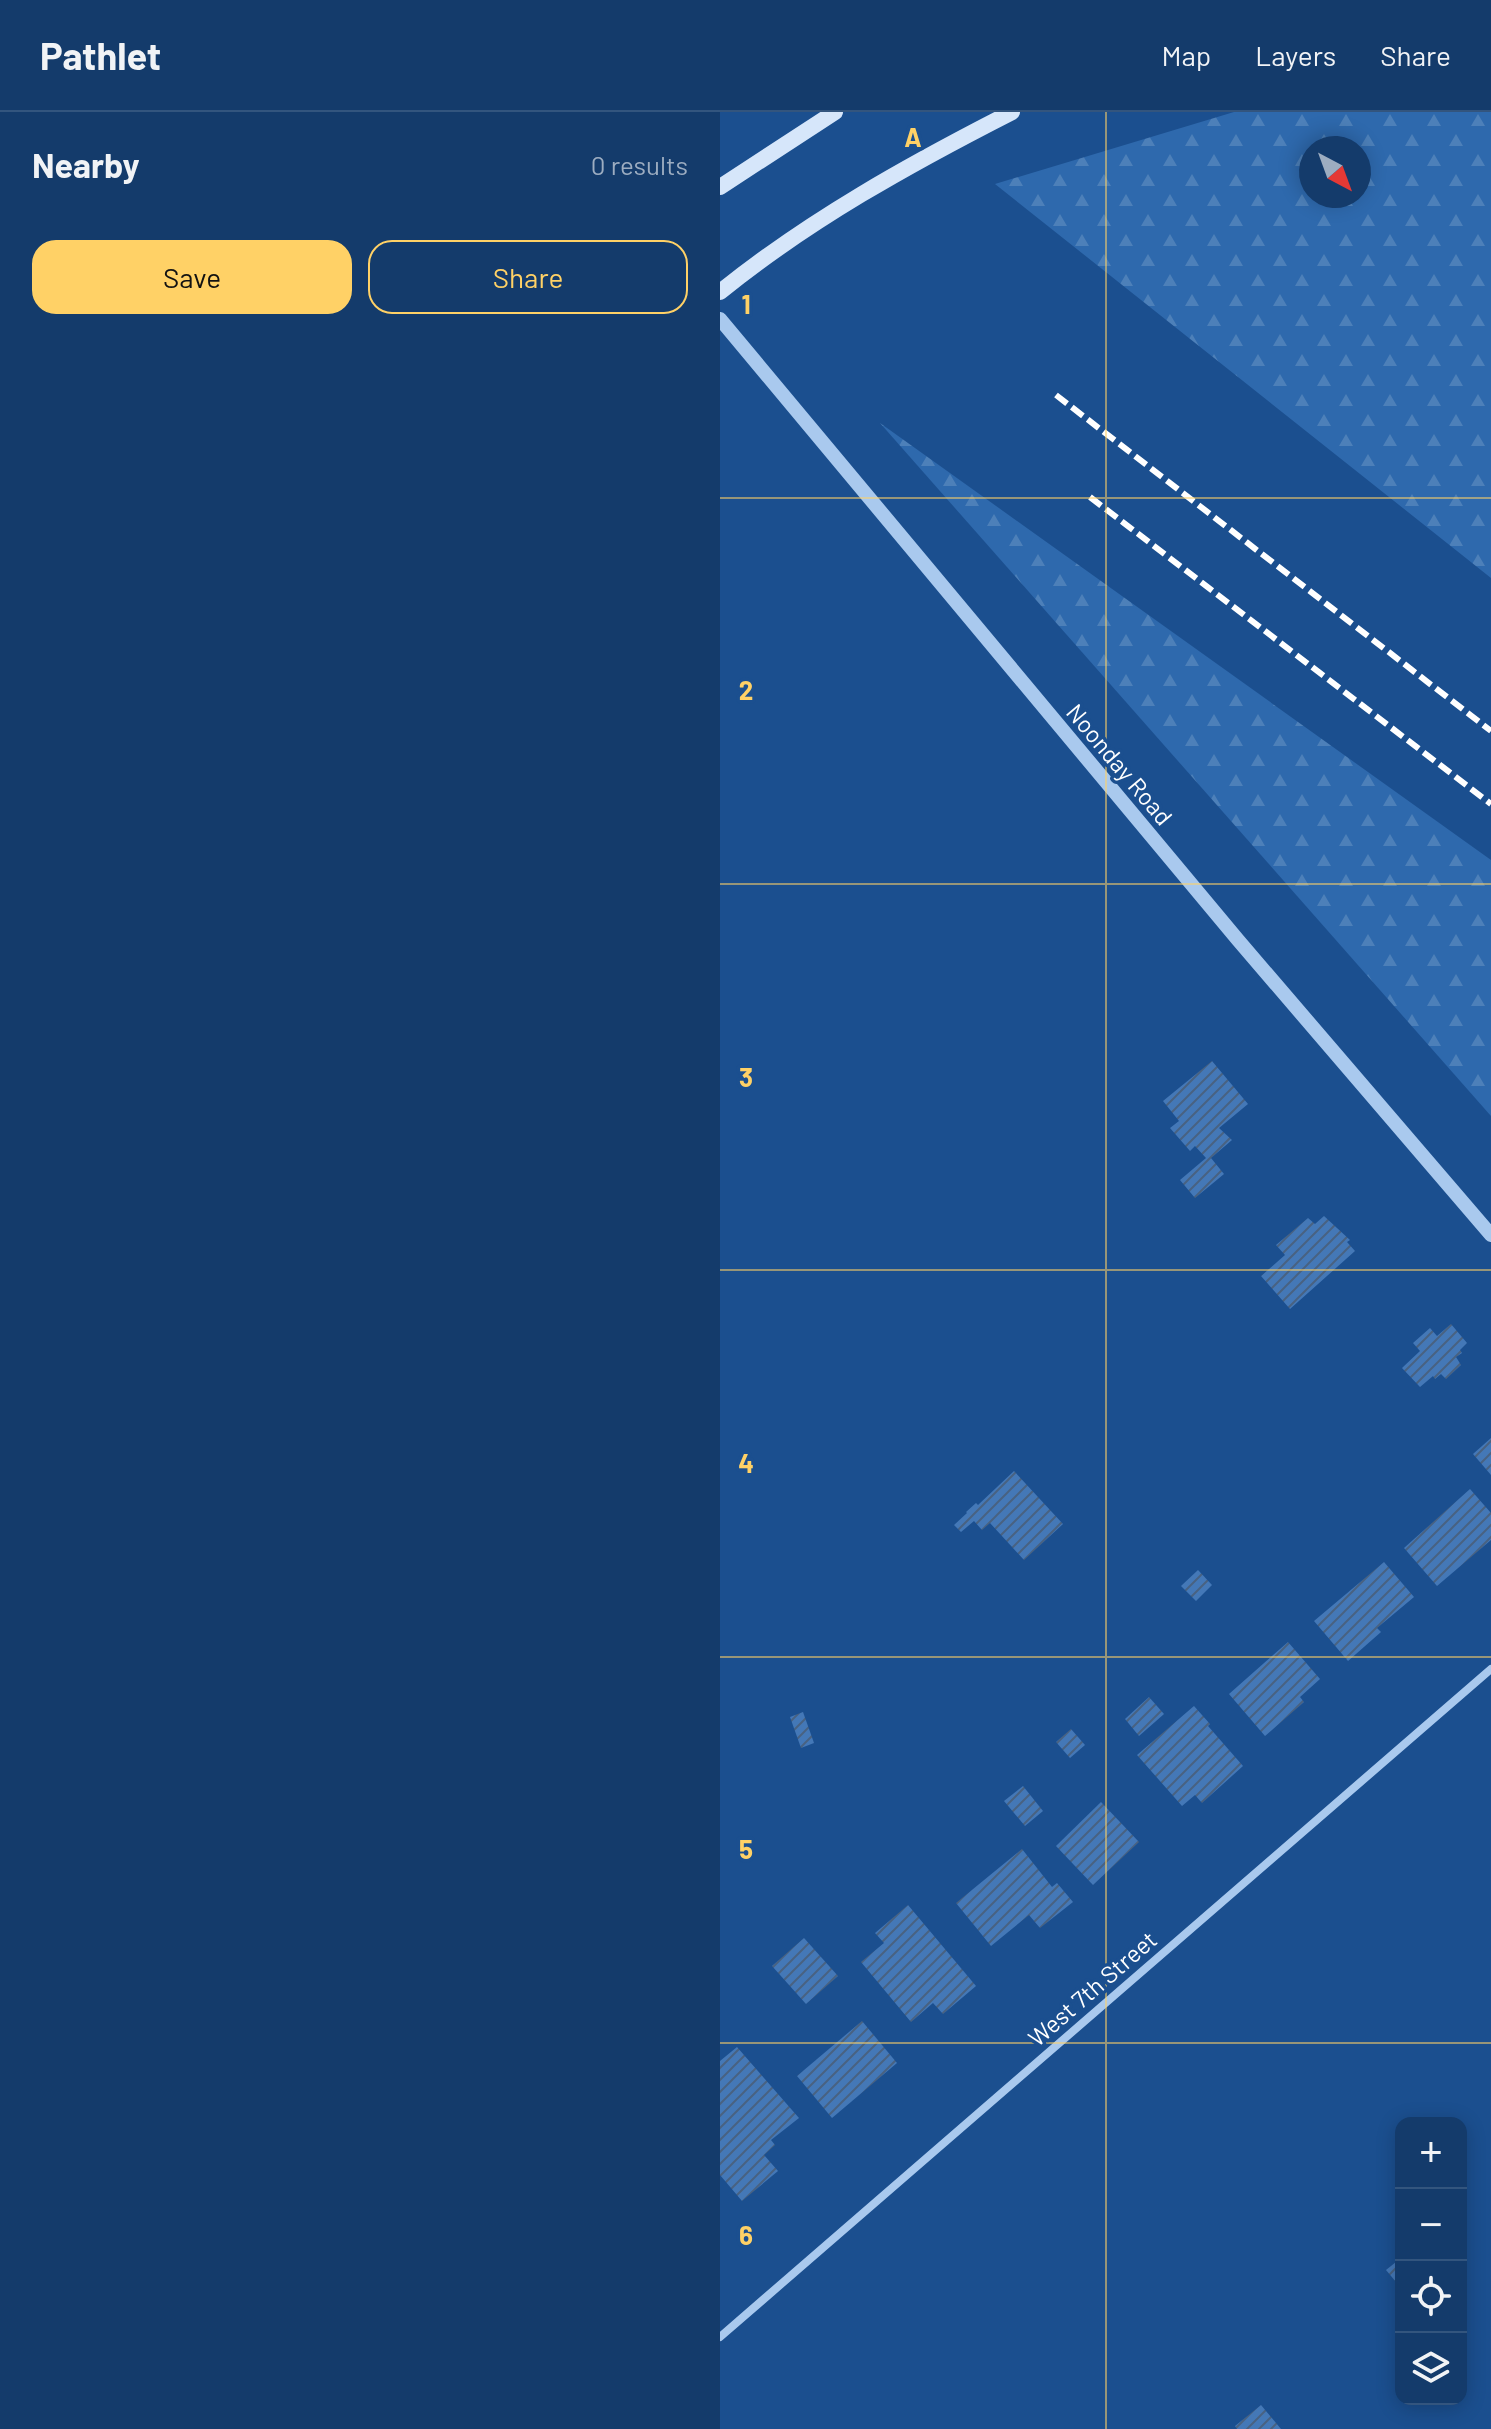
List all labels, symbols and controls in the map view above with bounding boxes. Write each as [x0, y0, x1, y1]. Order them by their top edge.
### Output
text: Pathlet [40, 32, 161, 78]
text: Map [1161, 38, 1211, 72]
text: Layers [1255, 38, 1336, 72]
text: Share [1380, 38, 1451, 72]
text: A [904, 121, 922, 152]
north arrow [1299, 136, 1371, 208]
text: Nearby [32, 144, 140, 185]
text: 0 results [591, 149, 688, 180]
button: Save [32, 240, 352, 314]
button: Share [368, 240, 688, 314]
text: 1 [741, 288, 751, 319]
text: 2 [739, 674, 753, 705]
street label: Noonday Road [1061, 697, 1179, 831]
text: 3 [739, 1061, 753, 1092]
text: 4 [738, 1447, 754, 1478]
text: 5 [739, 1833, 753, 1864]
street label: West 7th Street [1022, 1924, 1162, 2052]
map controls [1395, 2117, 1467, 2405]
button: + [1395, 2117, 1467, 2189]
button: − [1395, 2189, 1467, 2261]
text: 6 [739, 2219, 753, 2250]
button: locate [1395, 2261, 1467, 2333]
button: layers [1395, 2333, 1467, 2405]

